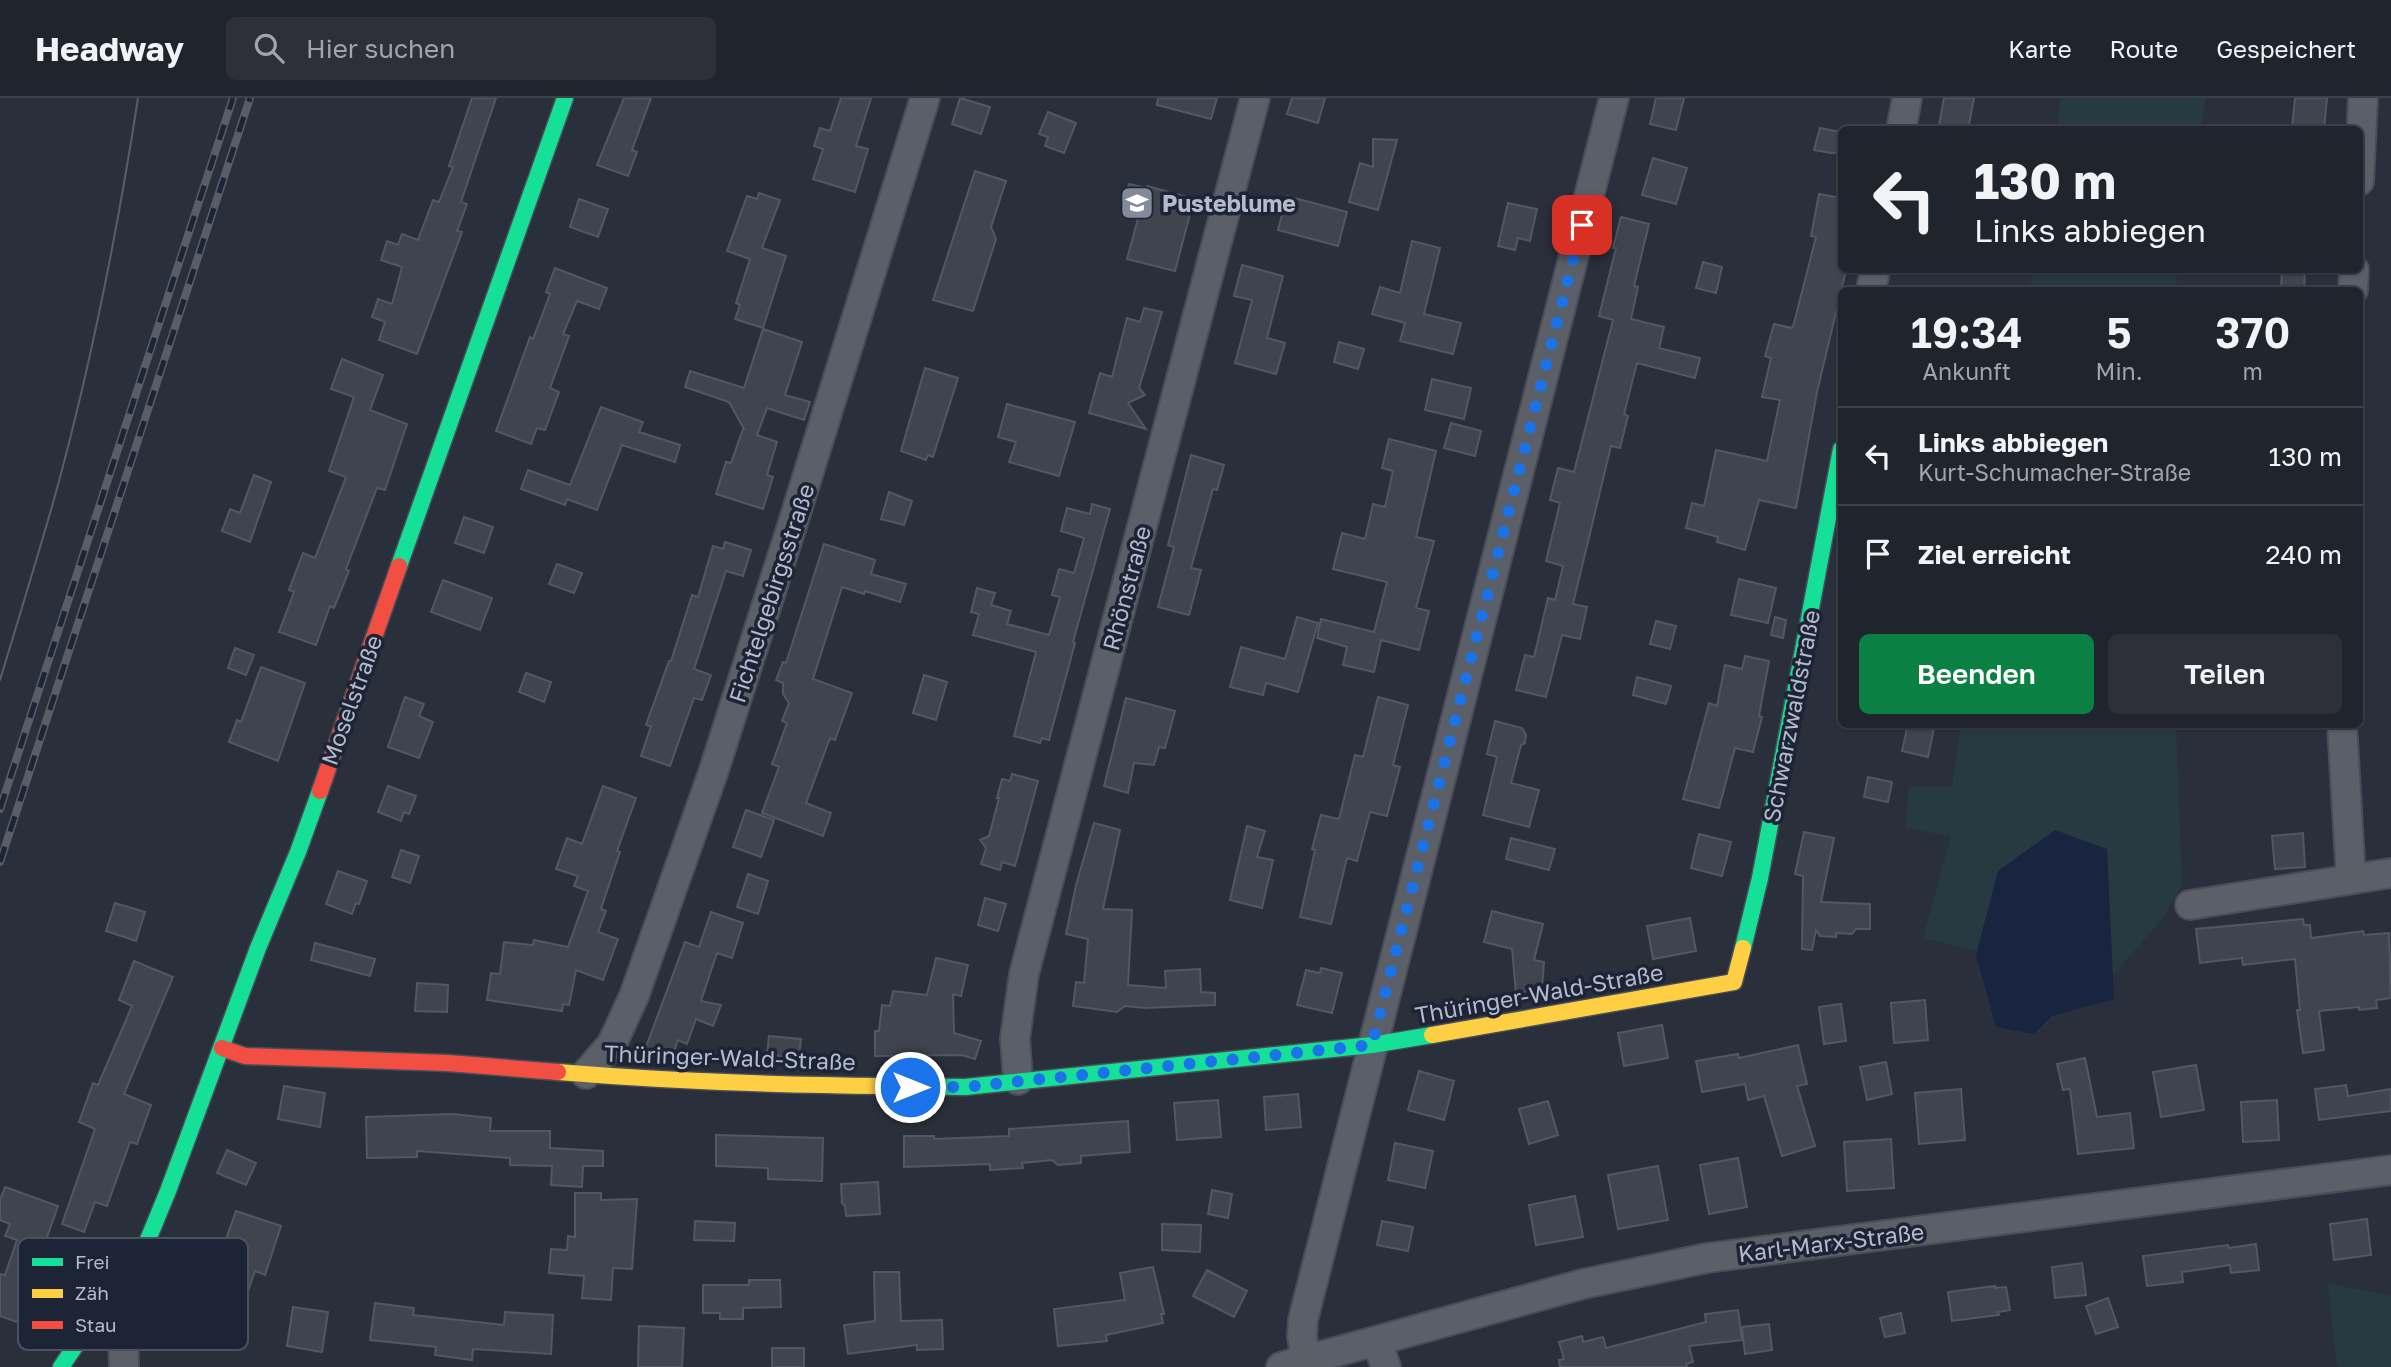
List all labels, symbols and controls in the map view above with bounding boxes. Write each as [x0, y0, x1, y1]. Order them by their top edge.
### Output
search box [226, 17, 716, 80]
text: Headway [35, 29, 184, 68]
icon: search [250, 29, 288, 67]
text: Hier suchen [306, 33, 455, 64]
text: Karte [2008, 34, 2072, 63]
text: Route [2110, 34, 2178, 63]
text: Gespeichert [2216, 34, 2356, 63]
text: 130 m [1974, 151, 2116, 210]
icon: left [1859, 154, 1950, 245]
school or university icon: Pusteblume [1118, 184, 1156, 222]
place label: Pusteblume [1162, 189, 1296, 217]
pin [1552, 195, 1612, 255]
icon: arrive [1563, 206, 1601, 244]
text: Links abbiegen [1974, 211, 2206, 249]
text: 19:34 [1911, 307, 2023, 357]
text: 5 [2107, 307, 2132, 357]
text: 370 [2215, 307, 2290, 357]
text: Ankunft [1923, 357, 2011, 385]
text: Min. [2096, 357, 2143, 385]
text: m [2243, 357, 2263, 385]
text: Links abbiegen [1918, 427, 2108, 458]
icon: left [1859, 437, 1897, 475]
text: 130 m [2269, 441, 2342, 472]
text: Kurt-Schumacher-Straße [1918, 458, 2191, 486]
street label: Fichtelgebirgsstraße [722, 480, 820, 706]
street label: Rhönstraße [1096, 523, 1156, 653]
icon: arrive [1859, 535, 1897, 573]
text: Ziel erreicht [1918, 539, 2071, 570]
text: 240 m [2265, 539, 2342, 570]
street label: Schwarzwaldstraße [1757, 607, 1825, 825]
street label: Moselstraße [315, 631, 387, 769]
button: Beenden [1859, 634, 2094, 714]
button: Teilen [2108, 634, 2342, 714]
street label: Thüringer-Wald-Straße [1413, 957, 1665, 1029]
street label: Thüringer-Wald-Straße [604, 1039, 856, 1075]
position arrow [873, 1050, 947, 1124]
street label: Karl-Marx-Straße [1736, 1217, 1926, 1267]
legend [18, 1238, 248, 1350]
text: Frei [75, 1250, 110, 1273]
text: Zäh [75, 1281, 109, 1304]
text: Stau [75, 1313, 117, 1336]

